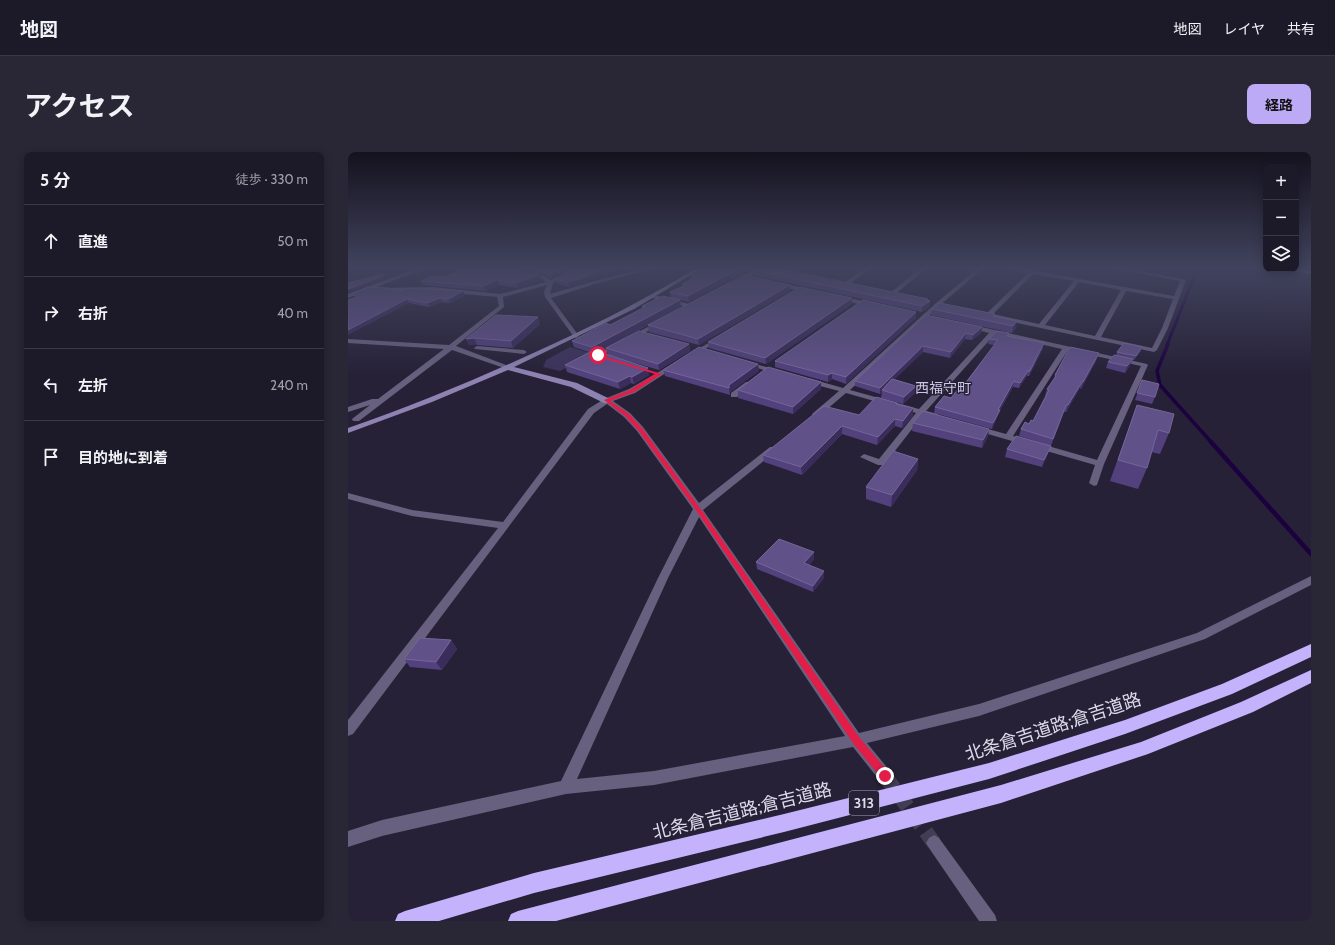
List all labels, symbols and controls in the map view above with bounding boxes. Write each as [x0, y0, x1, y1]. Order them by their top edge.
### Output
text: 地図 [20, 18, 58, 41]
text: 地図 [1173, 20, 1201, 38]
text: レイヤ [1223, 20, 1265, 38]
text: 共有 [1287, 20, 1315, 38]
button: 経路 [1247, 84, 1311, 124]
text: アクセス [24, 89, 135, 123]
map controls [1263, 164, 1299, 272]
button: + [1263, 164, 1299, 200]
text: 5 分 [40, 170, 70, 190]
text: 徒歩 · 330 m [236, 171, 308, 187]
button: − [1263, 200, 1299, 236]
icon: ahead [40, 230, 62, 252]
text: 直進 [78, 233, 108, 251]
text: 50 m [278, 233, 308, 249]
button: layers [1263, 236, 1299, 272]
icon: right [40, 302, 62, 324]
text: 右折 [78, 305, 108, 323]
text: 40 m [277, 305, 308, 321]
route start [589, 346, 607, 364]
icon: left [40, 374, 62, 396]
text: 左折 [78, 377, 108, 395]
text: 240 m [270, 377, 308, 393]
district label: 西福守町 [915, 379, 971, 397]
icon: arrive [40, 446, 62, 468]
text: 目的地に到着 [78, 449, 168, 467]
street label: 北条倉吉道路;倉吉道路 [962, 688, 1144, 766]
route end [876, 767, 894, 785]
street label: 北条倉吉道路;倉吉道路 [650, 778, 834, 844]
road number: 313 [849, 791, 879, 815]

